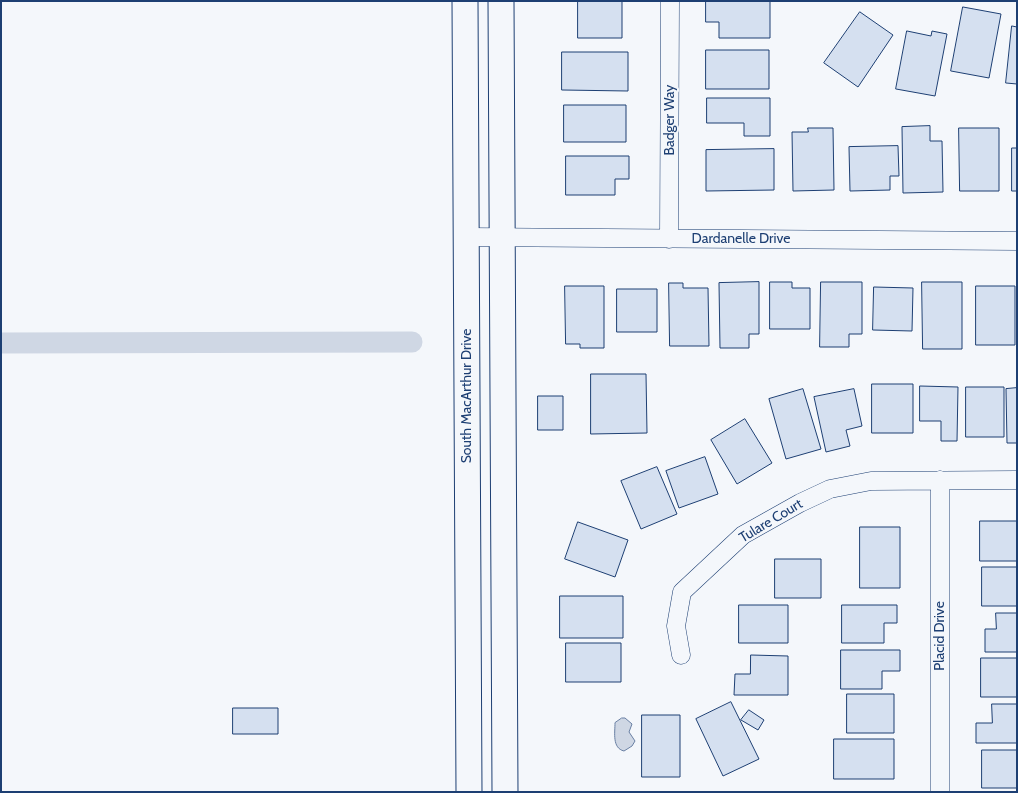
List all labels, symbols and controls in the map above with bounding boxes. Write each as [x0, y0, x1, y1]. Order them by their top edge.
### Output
street label: Badger Way [662, 85, 678, 155]
street label: Dardanelle Drive [692, 231, 790, 247]
street label: South MacArthur Drive [459, 329, 475, 463]
street label: Tulare Court [736, 496, 806, 546]
street label: Placid Drive [932, 601, 948, 671]

